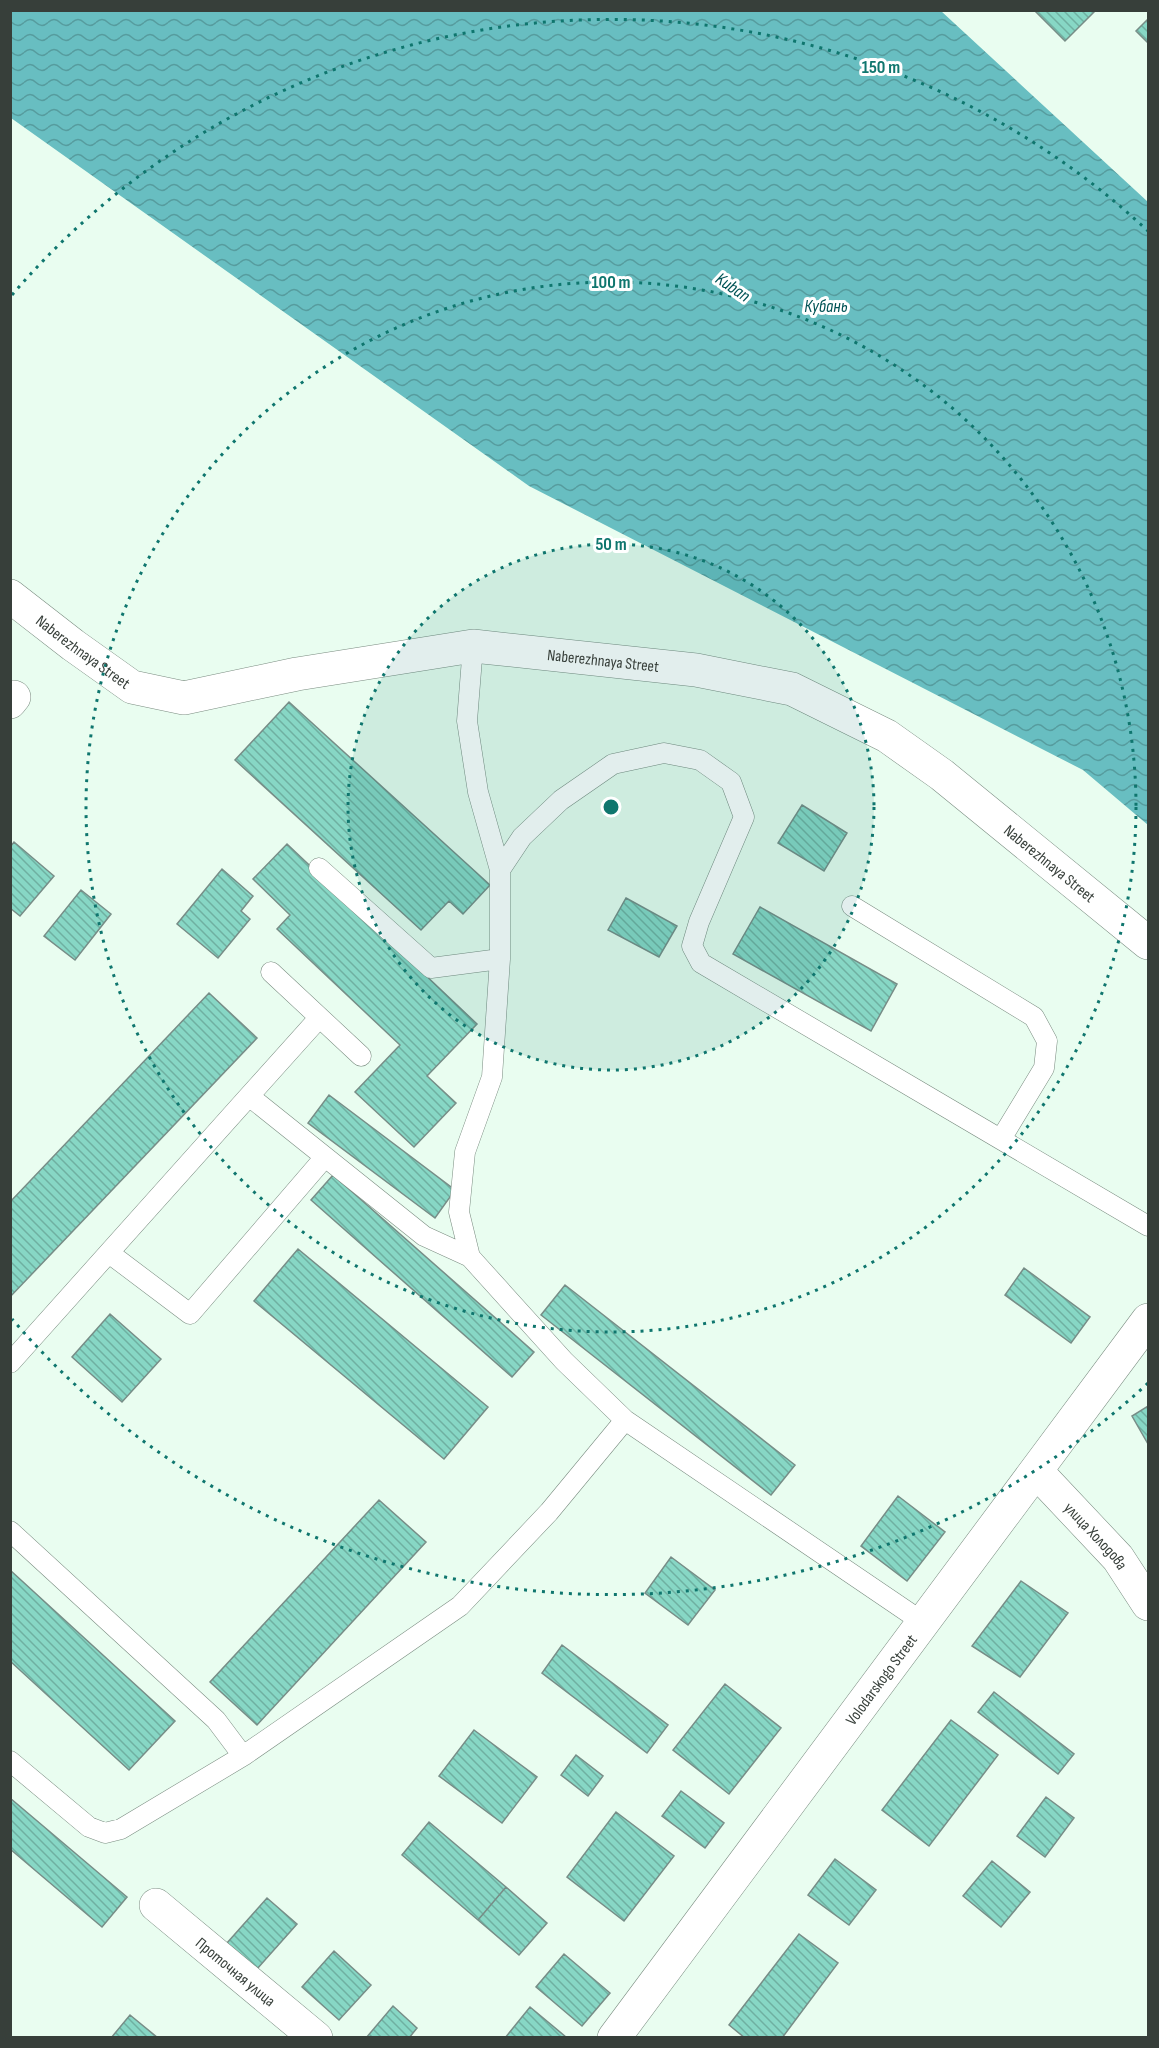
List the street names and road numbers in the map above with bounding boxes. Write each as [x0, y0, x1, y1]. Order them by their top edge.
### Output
street label: Naberezhnaya Street [32, 612, 133, 694]
street label: Naberezhnaya Street [546, 646, 660, 677]
street label: Naberezhnaya Street [1000, 821, 1099, 907]
street label: улица Холодова [1059, 1499, 1131, 1574]
street label: Volodarskogo Street [842, 1631, 922, 1729]
street label: Проточная улица [191, 1934, 279, 2011]

